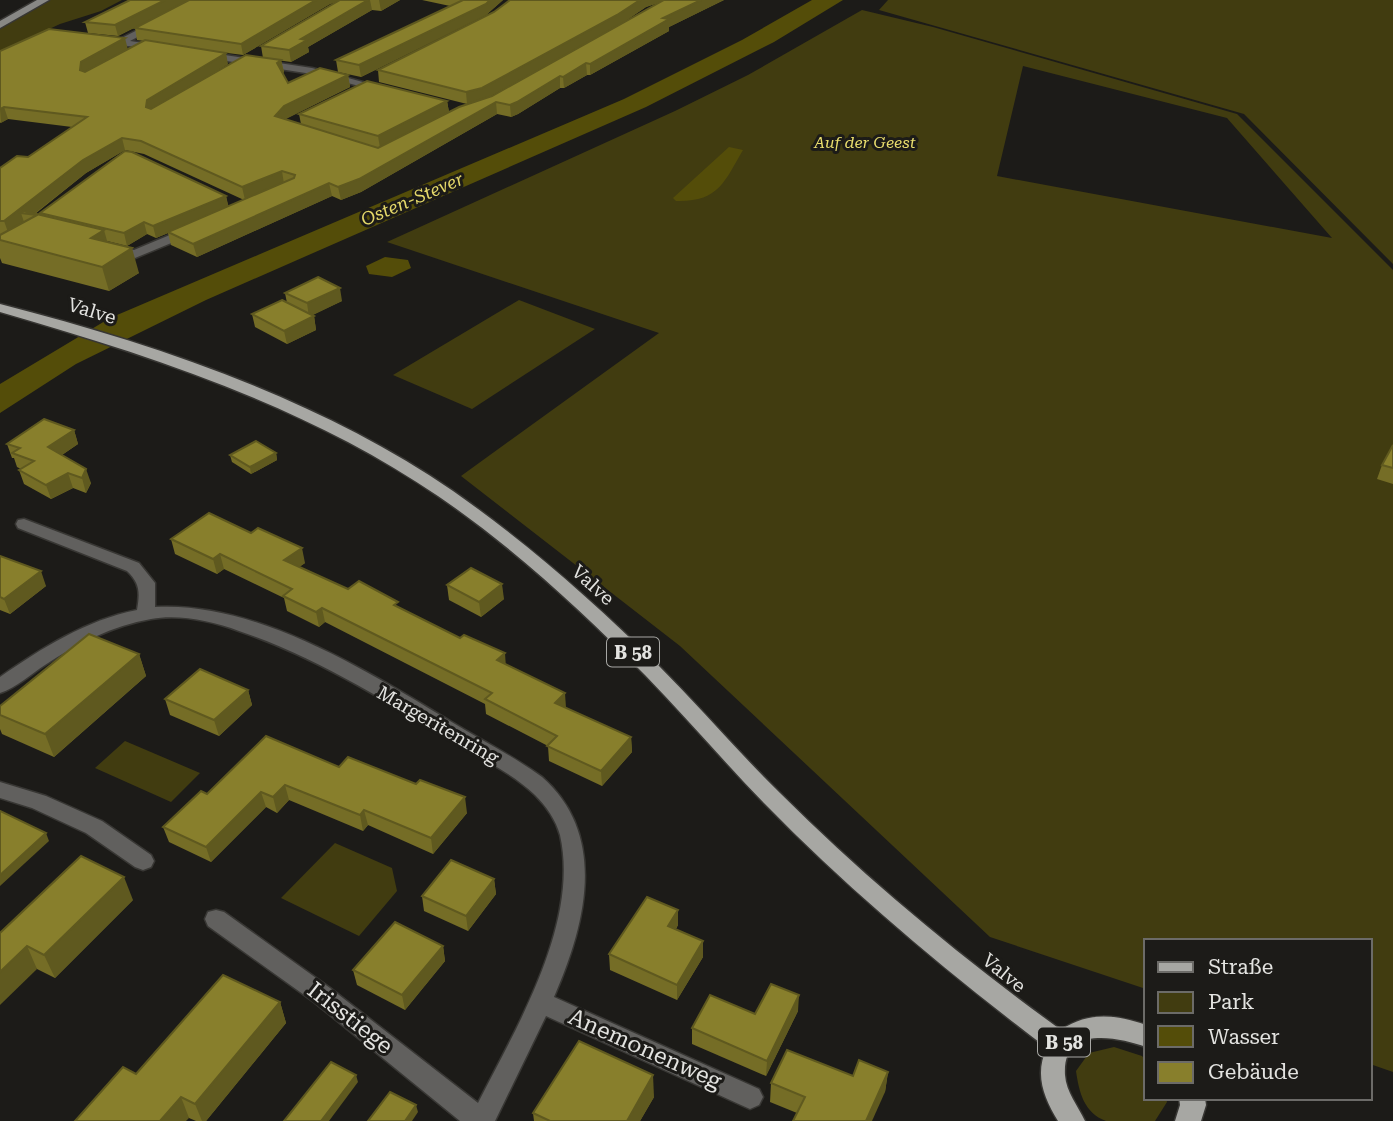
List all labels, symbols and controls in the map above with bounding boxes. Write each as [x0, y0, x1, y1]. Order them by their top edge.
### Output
park label: Auf der Geest [813, 133, 916, 152]
water label: Osten-Stever [358, 168, 467, 230]
street label: Valve [65, 293, 119, 329]
street label: Valve [567, 560, 619, 610]
road number: B 58 [607, 638, 659, 666]
street label: Margeritenring [373, 681, 503, 769]
legend [1144, 939, 1372, 1100]
street label: Valve [978, 949, 1030, 997]
text: Straße [1208, 955, 1273, 979]
street label: Irisstiege [302, 976, 398, 1060]
text: Park [1208, 990, 1254, 1014]
street label: Anemonenweg [564, 1003, 726, 1095]
text: Wasser [1208, 1025, 1280, 1049]
road number: B 58 [1038, 1028, 1090, 1056]
text: Gebäude [1208, 1060, 1299, 1084]

